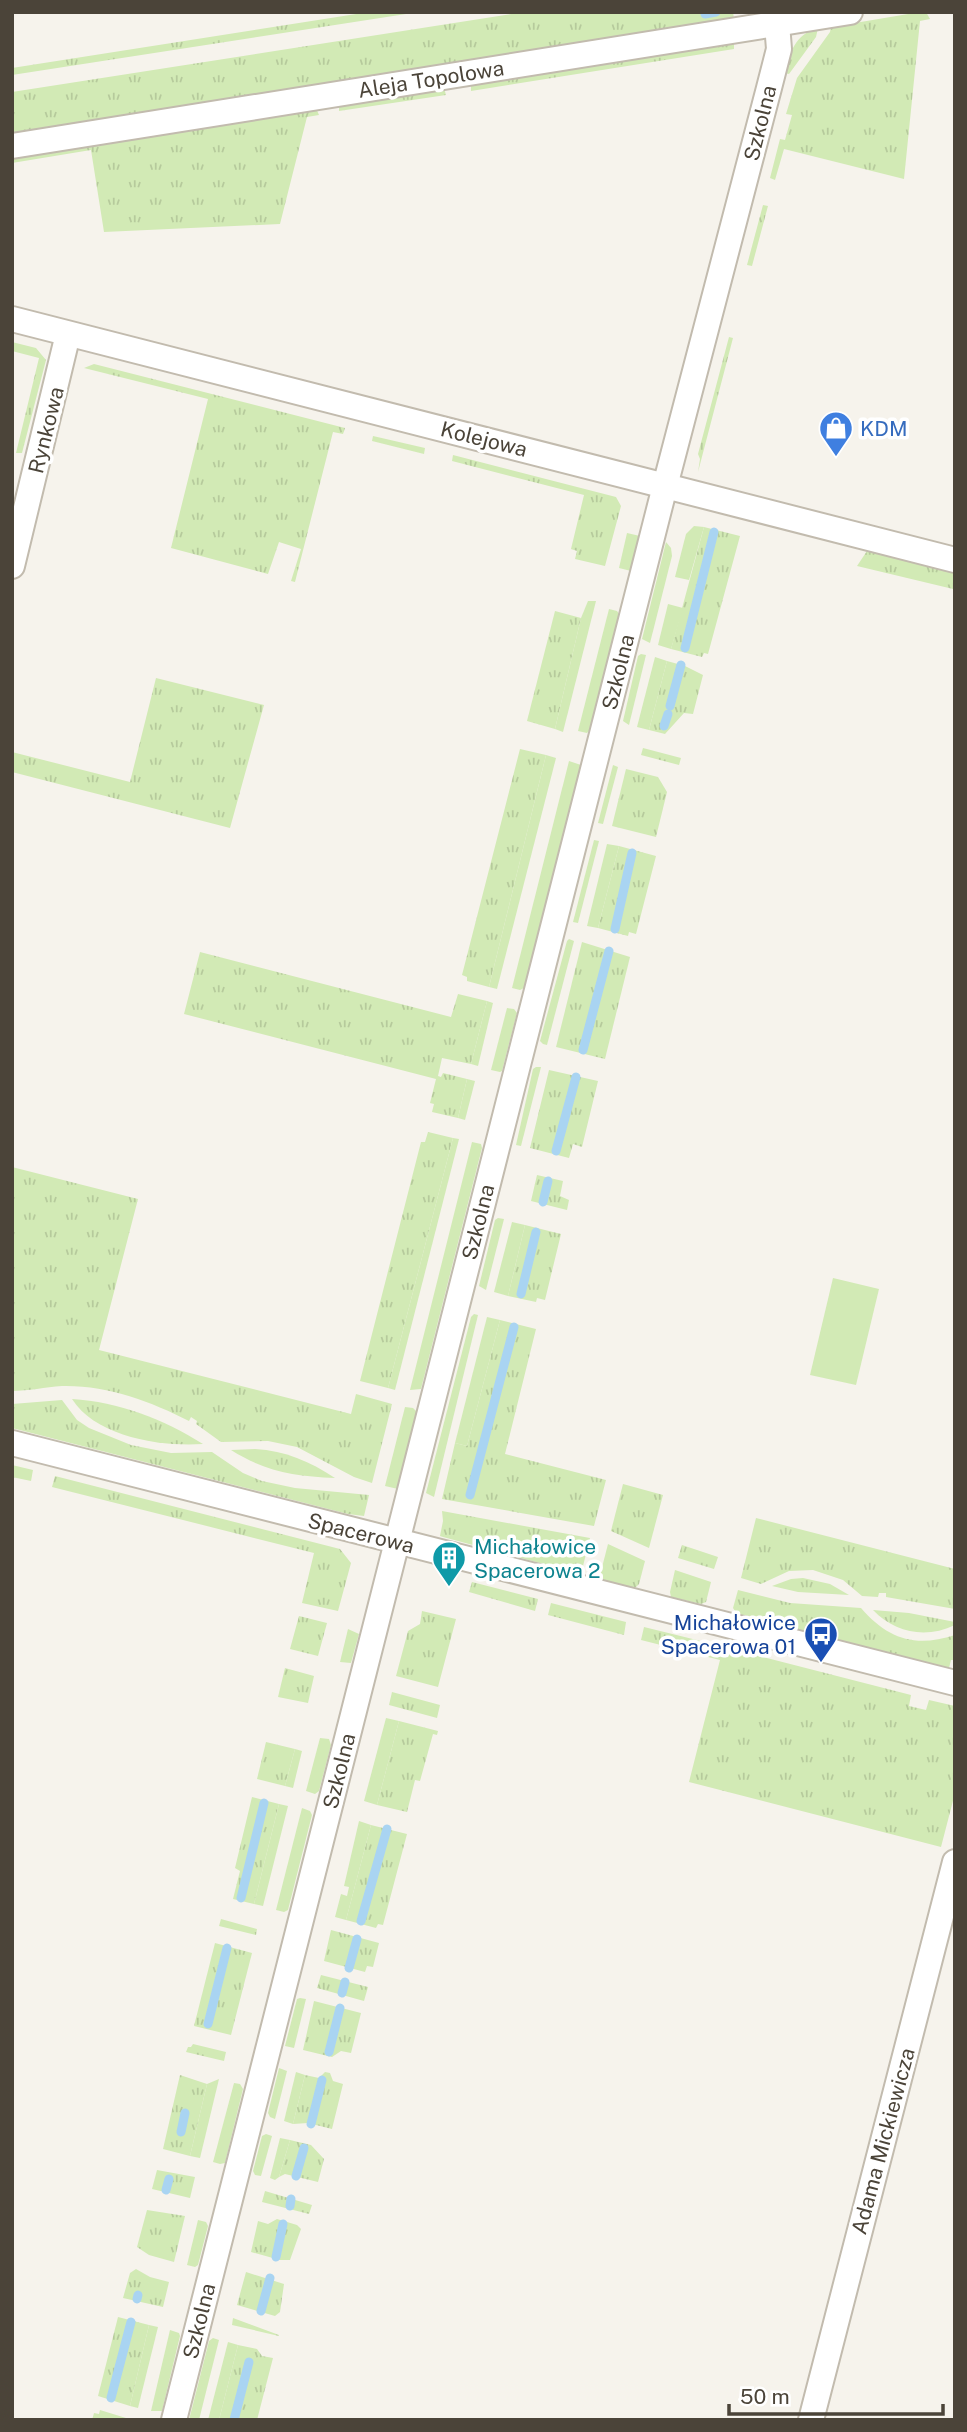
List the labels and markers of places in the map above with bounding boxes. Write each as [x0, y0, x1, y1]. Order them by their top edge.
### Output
shop icon: KDM [817, 409, 855, 458]
place label: KDM [860, 416, 907, 441]
place label: Michałowice Spacerowa 2 [474, 1534, 600, 1583]
building icon: Michałowice Spacerowa 2 [430, 1539, 468, 1588]
place label: Michałowice Spacerowa 01 [661, 1610, 796, 1659]
bus stop icon: Michałowice Spacerowa 01 [802, 1615, 840, 1664]

